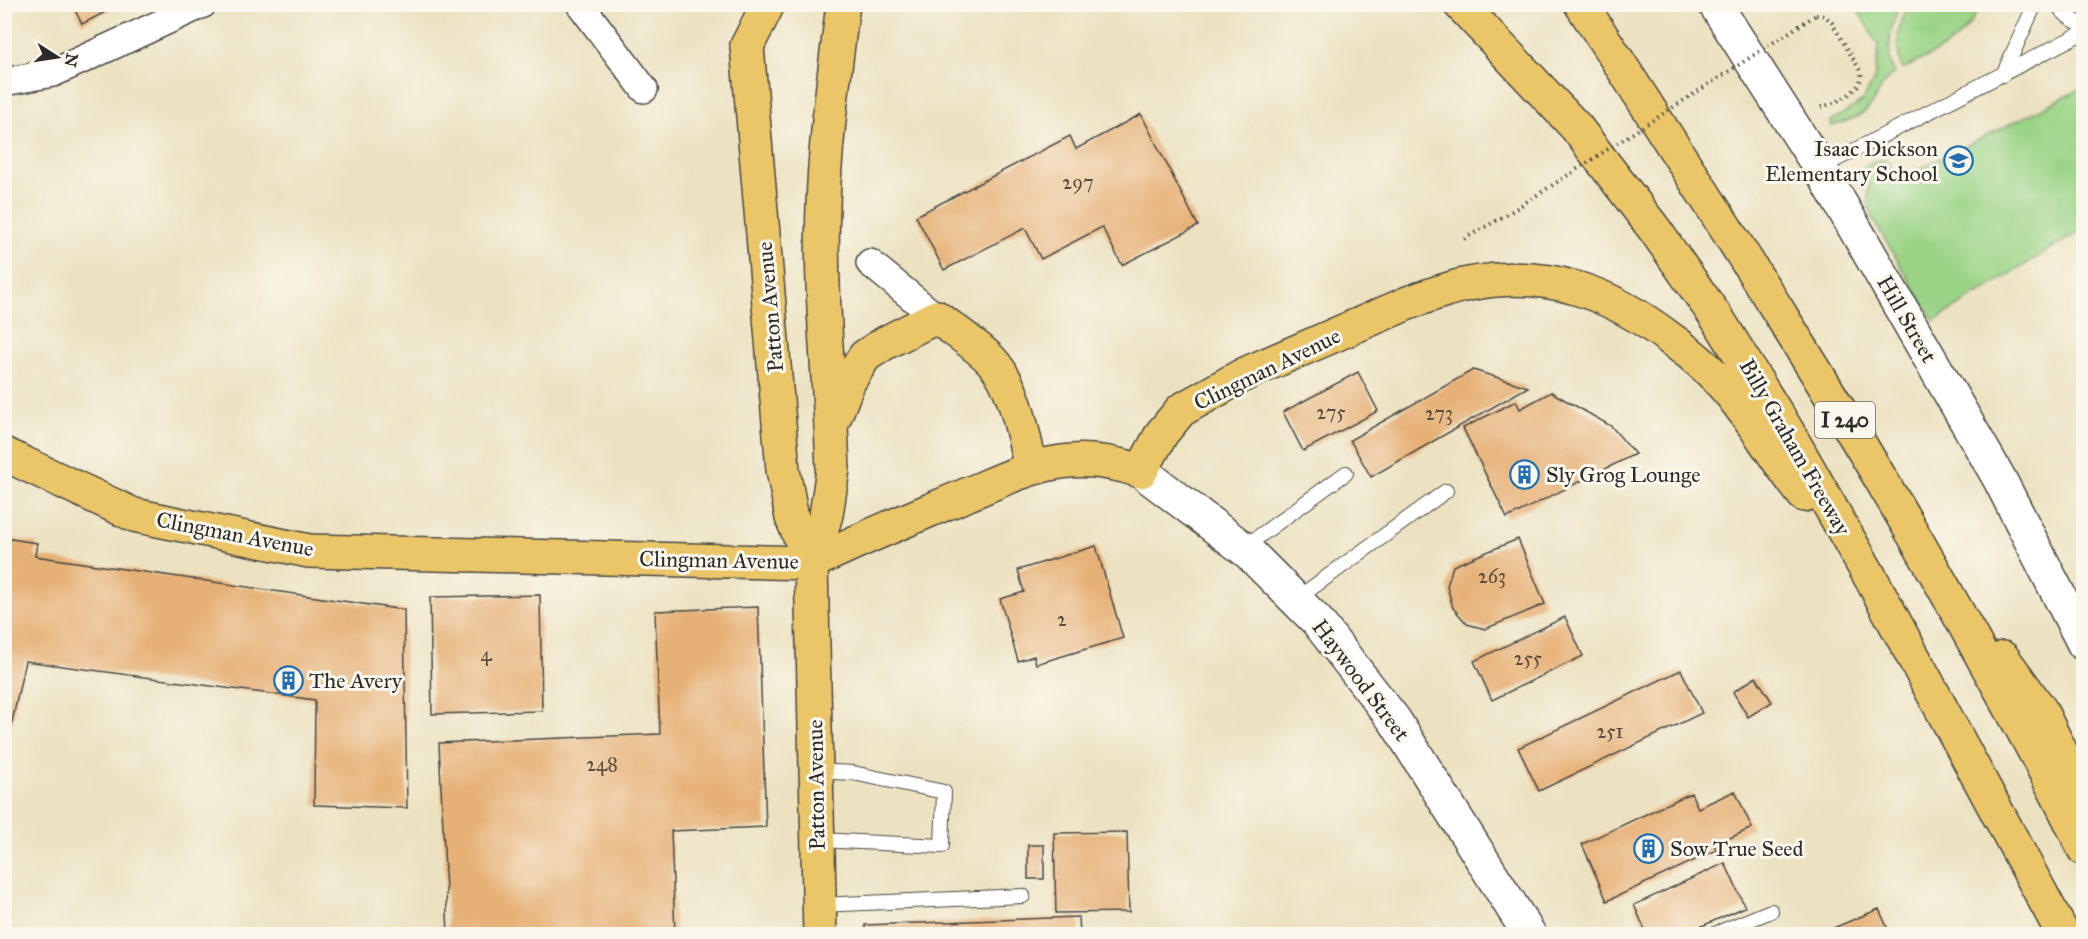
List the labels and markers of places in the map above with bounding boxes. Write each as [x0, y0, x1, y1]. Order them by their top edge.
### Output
place label: Isaac Dickson Elementary School [1765, 135, 1938, 187]
school or university icon: Isaac Dickson Elementary School [1943, 145, 1975, 177]
building icon: Sly Grog Lounge [1509, 458, 1541, 490]
place label: Sly Grog Lounge [1546, 461, 1700, 488]
building icon: The Avery [272, 664, 304, 696]
place label: The Avery [309, 667, 403, 694]
building icon: Sow True Seed [1633, 832, 1665, 864]
place label: Sow True Seed [1670, 835, 1804, 862]

